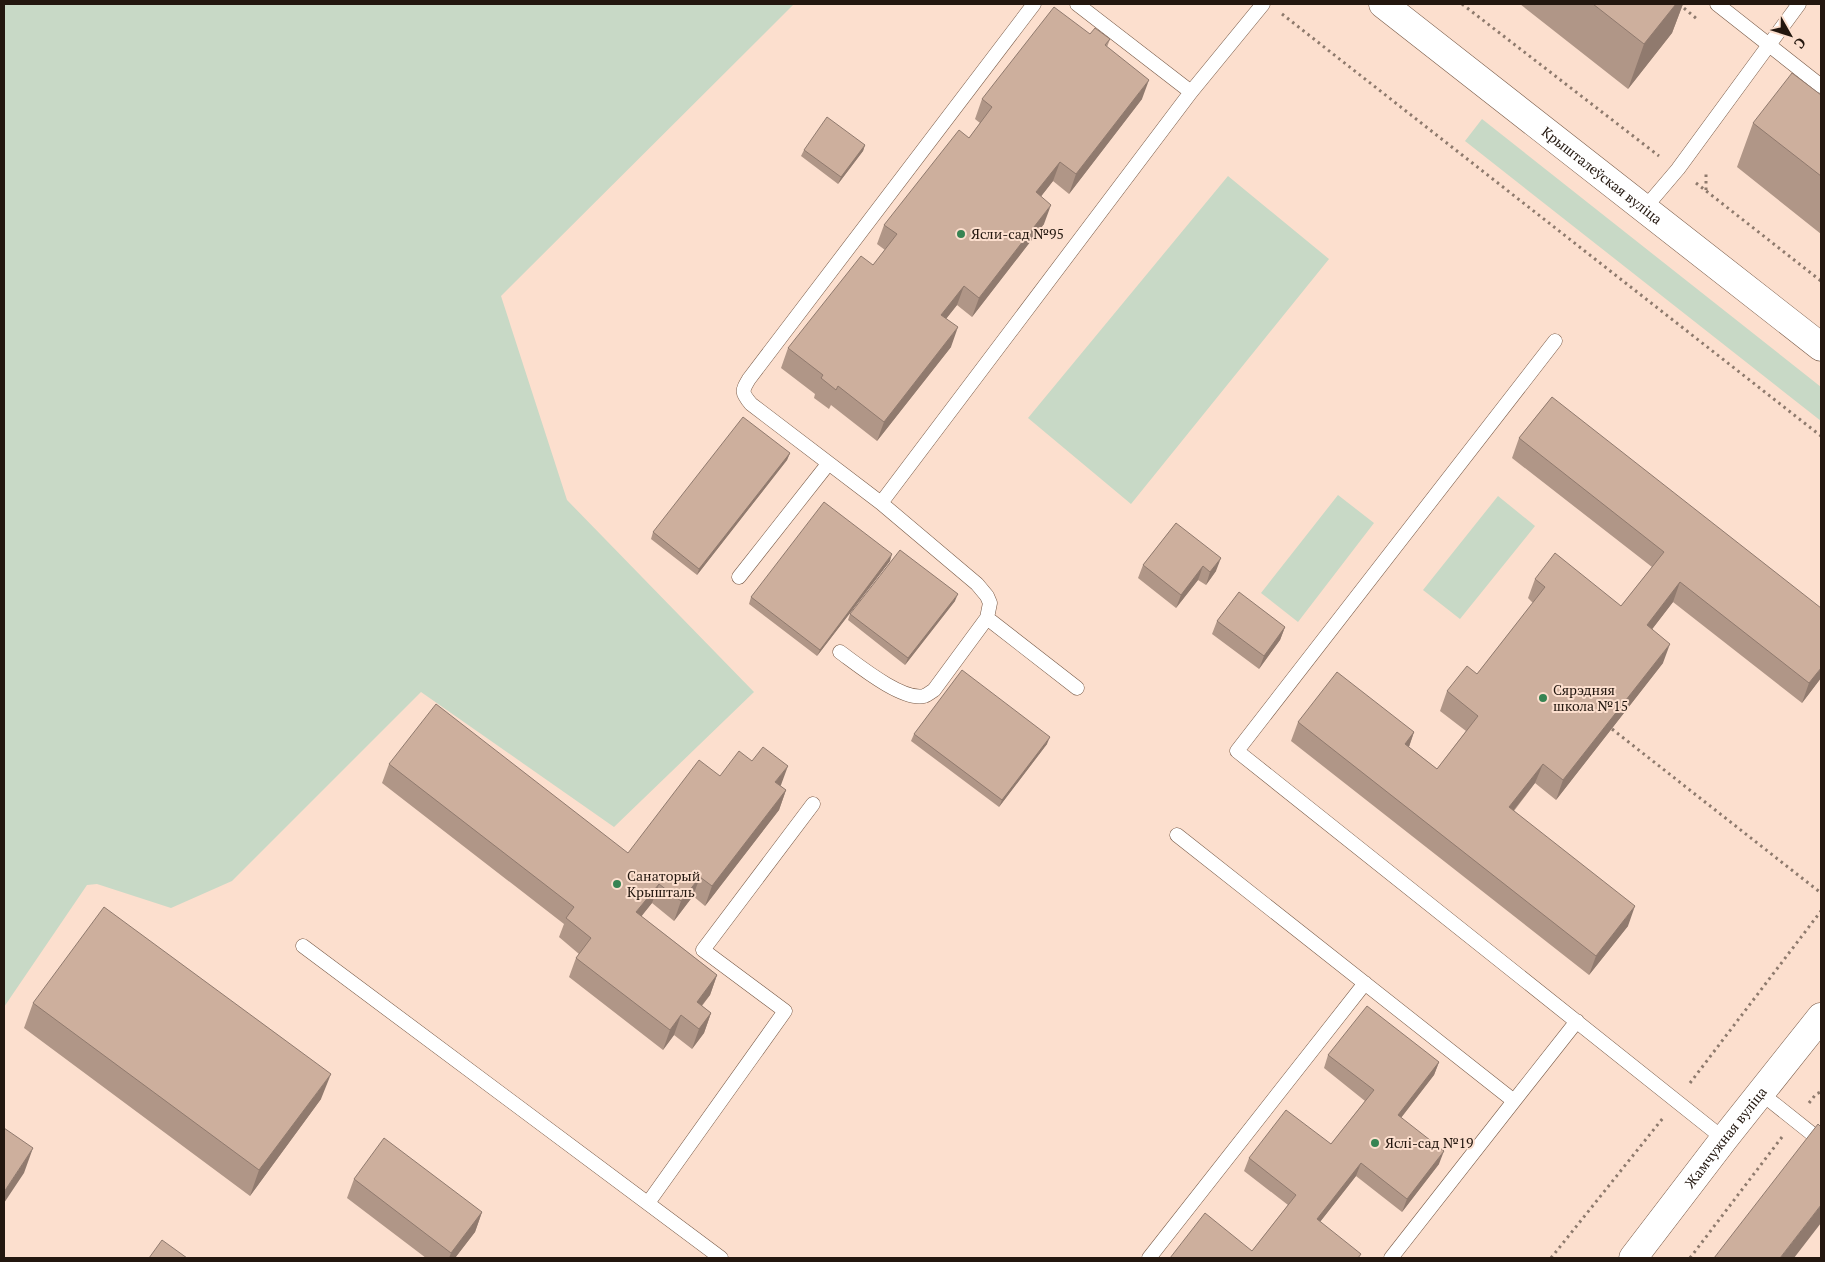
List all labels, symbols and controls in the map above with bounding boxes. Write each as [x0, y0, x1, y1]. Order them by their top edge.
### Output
north arrow [1765, 10, 1815, 60]
text: С [1790, 34, 1811, 53]
street label: Крышталеўская вуліца [1538, 122, 1666, 228]
place label: Ясли-сад №95 [971, 224, 1064, 243]
marker: Ясли-сад №95 [955, 228, 967, 240]
place label: Сярэдняя школа №15 [1553, 680, 1628, 715]
marker: Сярэдняя школа №15 [1537, 692, 1549, 704]
place label: Санаторый Крышталь [627, 866, 701, 901]
marker: Санаторый Крышталь [611, 878, 623, 890]
street label: Жамчужная вуліца [1680, 1083, 1771, 1192]
place label: Яслі-сад №19 [1385, 1133, 1474, 1152]
marker: Яслі-сад №19 [1369, 1137, 1381, 1149]

